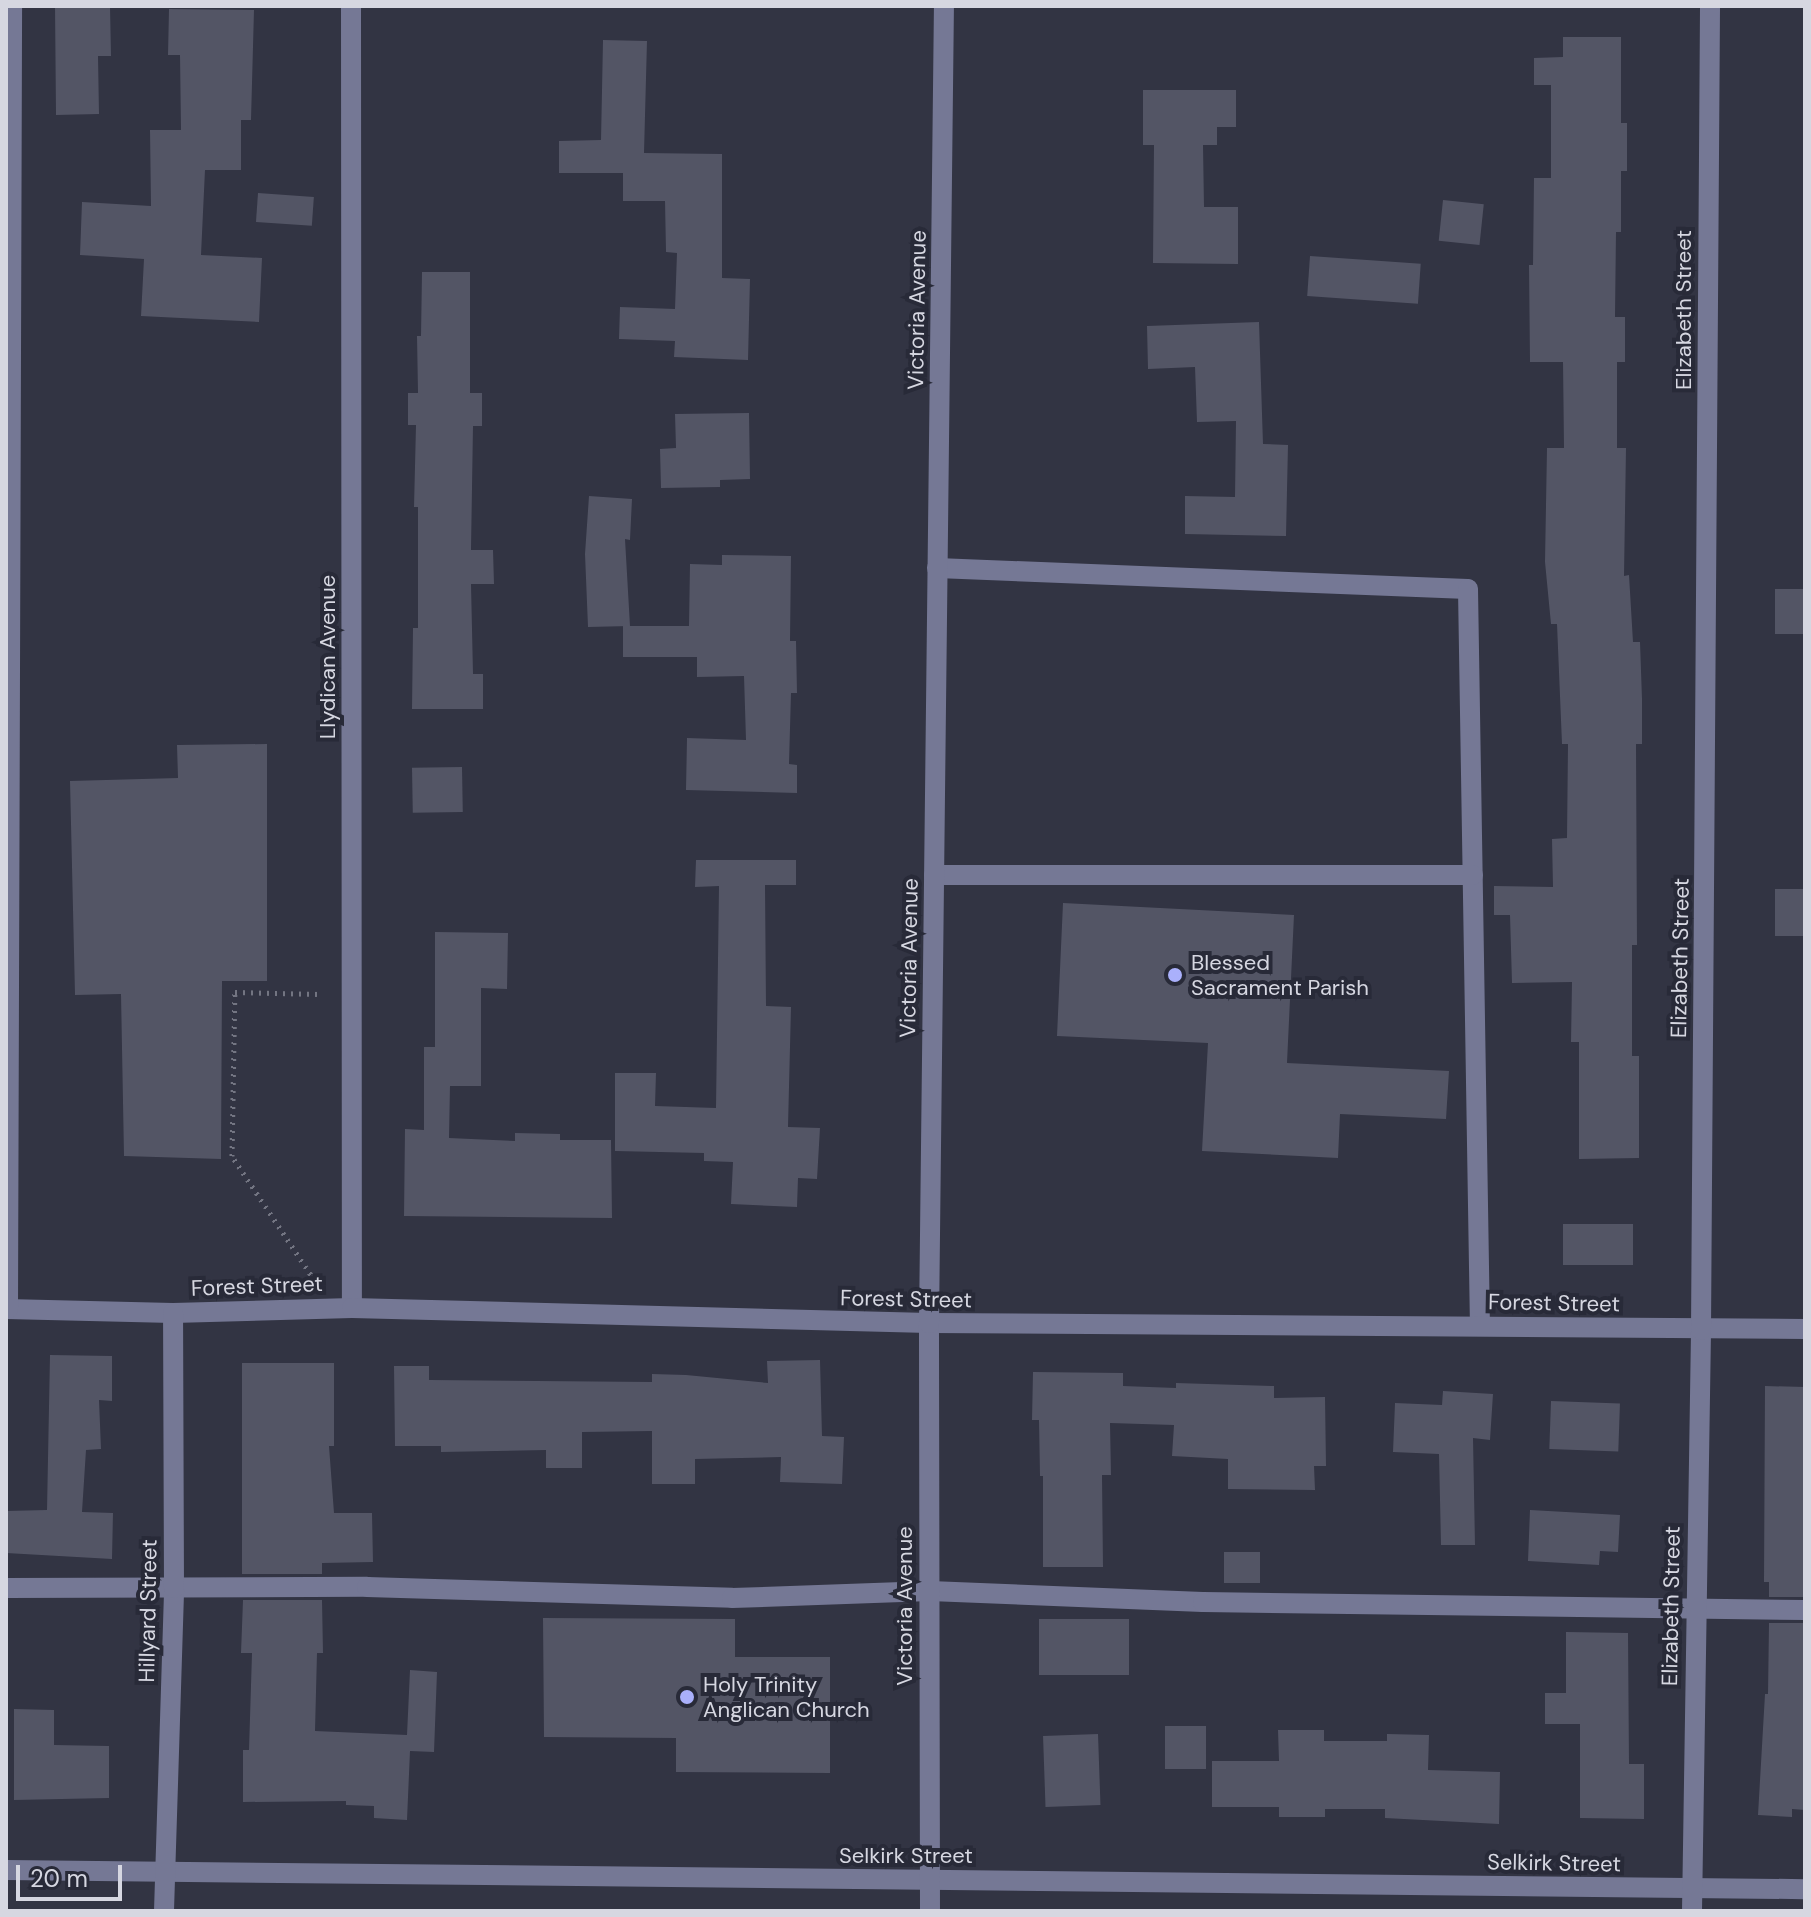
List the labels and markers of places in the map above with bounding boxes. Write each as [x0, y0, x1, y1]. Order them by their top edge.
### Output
place label: Blessed Sacrament Parish [1191, 949, 1369, 1000]
marker: Blessed Sacrament Parish [1166, 966, 1184, 984]
place label: Holy Trinity Anglican Church [703, 1671, 870, 1722]
marker: Holy Trinity Anglican Church [678, 1688, 696, 1706]

